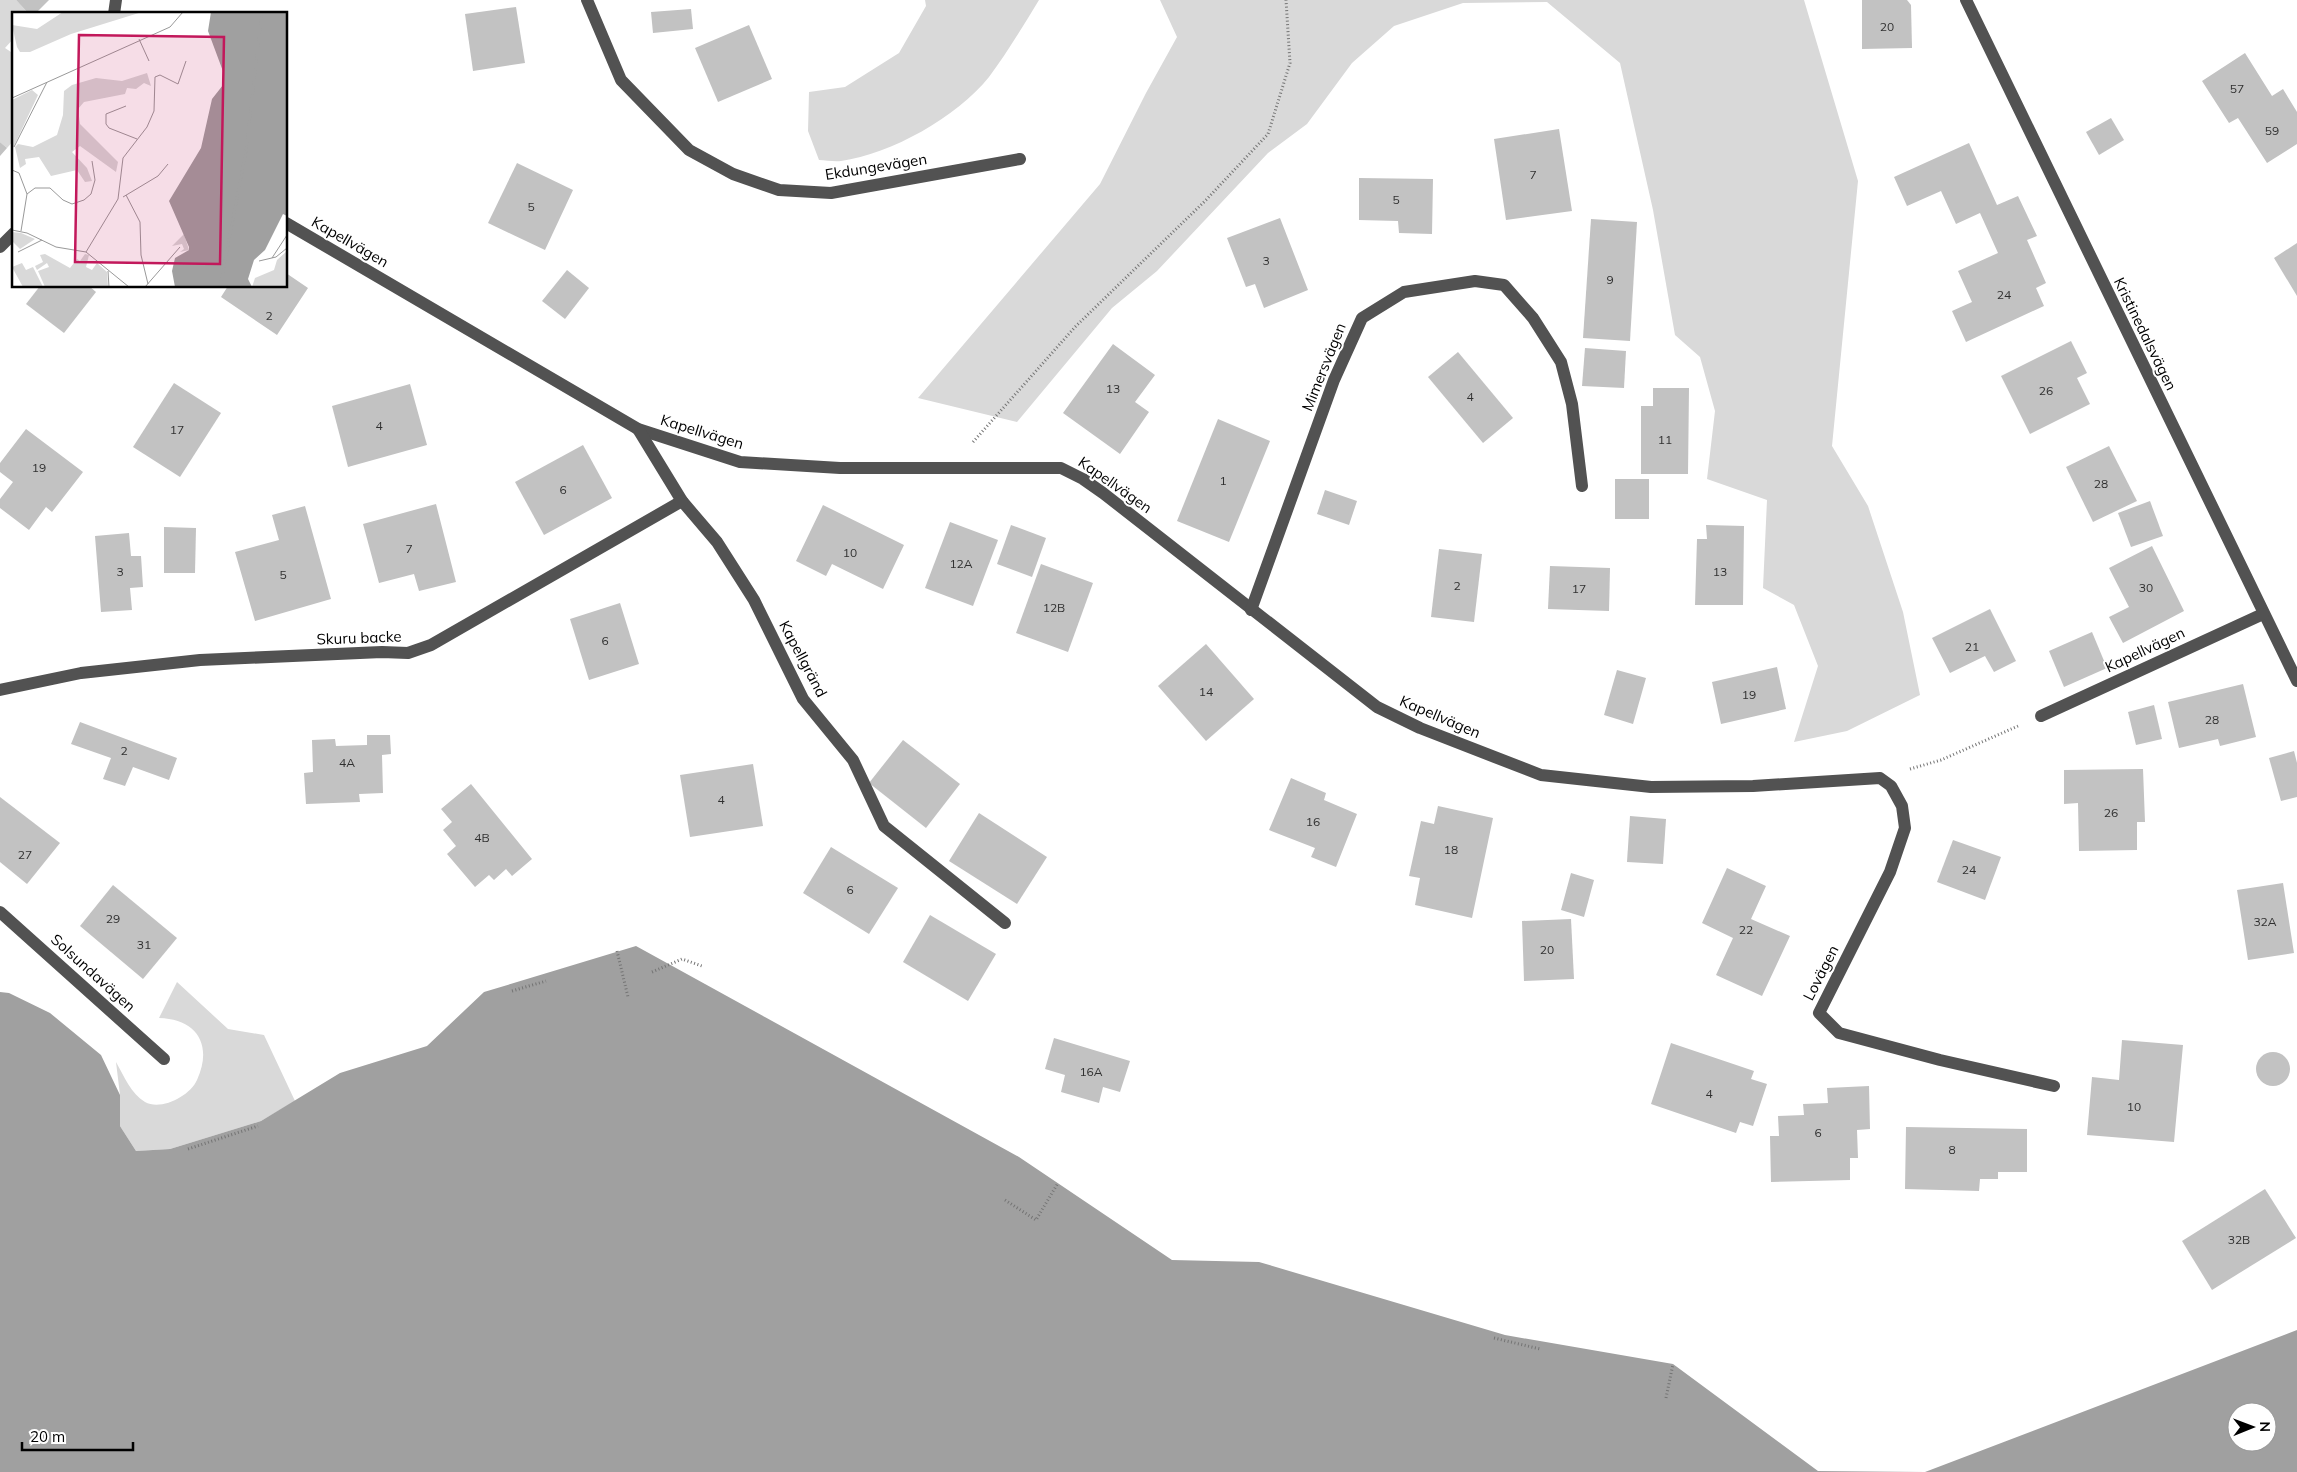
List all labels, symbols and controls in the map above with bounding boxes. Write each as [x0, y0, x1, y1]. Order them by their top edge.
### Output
inset map [12, 12, 288, 288]
house number: 20 [1880, 19, 1894, 34]
house number: 57 [2230, 81, 2244, 96]
house number: 59 [2265, 123, 2279, 138]
street label: Ekdungevägen [824, 149, 928, 184]
house number: 7 [1529, 167, 1537, 182]
house number: 5 [1392, 192, 1400, 207]
house number: 5 [527, 199, 535, 214]
street label: Kapellvägen [308, 212, 392, 271]
house number: 3 [1262, 253, 1270, 268]
house number: 9 [1606, 272, 1614, 287]
street label: Kristinedalsvägen [2110, 274, 2181, 393]
house number: 24 [1997, 287, 2011, 302]
house number: 2 [265, 308, 273, 323]
street label: Mimersvägen [1297, 320, 1350, 414]
house number: 13 [1106, 381, 1120, 396]
house number: 26 [2039, 383, 2053, 398]
house number: 4 [1466, 389, 1474, 404]
street label: Kapellvägen [658, 410, 746, 453]
house number: 4 [375, 418, 383, 433]
house number: 17 [170, 422, 184, 437]
house number: 11 [1658, 432, 1672, 447]
street label: Kapellvägen [1075, 452, 1156, 517]
house number: 19 [32, 460, 46, 475]
house number: 1 [1219, 473, 1227, 488]
house number: 28 [2094, 476, 2108, 491]
house number: 6 [559, 482, 567, 497]
house number: 7 [405, 541, 413, 556]
house number: 10 [843, 545, 857, 560]
house number: 12A [949, 556, 973, 571]
house number: 3 [116, 564, 124, 579]
house number: 13 [1713, 564, 1727, 579]
house number: 5 [279, 567, 287, 582]
house number: 2 [1453, 578, 1461, 593]
house number: 30 [2139, 580, 2153, 595]
house number: 17 [1572, 581, 1586, 596]
house number: 12B [1043, 600, 1065, 615]
street label: Kapellgränd [775, 617, 832, 700]
street label: Kapellvägen [2102, 623, 2188, 676]
street label: Skuru backe [316, 627, 402, 648]
house number: 6 [601, 633, 609, 648]
house number: 21 [1965, 639, 1979, 654]
house number: 14 [1199, 684, 1213, 699]
house number: 19 [1742, 687, 1756, 702]
street label: Kapellvägen [1397, 691, 1483, 742]
house number: 28 [2205, 712, 2219, 727]
house number: 2 [120, 743, 128, 758]
house number: 4A [339, 755, 355, 770]
house number: 4 [717, 792, 725, 807]
house number: 26 [2104, 805, 2118, 820]
house number: 16 [1306, 814, 1320, 829]
house number: 4B [474, 830, 490, 845]
house number: 18 [1444, 842, 1458, 857]
house number: 27 [18, 847, 32, 862]
house number: 24 [1962, 862, 1976, 877]
house number: 6 [846, 882, 854, 897]
house number: 29 [106, 911, 120, 926]
house number: 32A [2253, 914, 2277, 929]
house number: 22 [1739, 922, 1753, 937]
street label: Solsundavägen [47, 930, 140, 1016]
house number: 31 [137, 937, 151, 952]
house number: 20 [1540, 942, 1554, 957]
street label: Lovägen [1799, 942, 1843, 1004]
house number: 16A [1079, 1064, 1103, 1079]
house number: 4 [1705, 1086, 1713, 1101]
house number: 10 [2127, 1099, 2141, 1114]
house number: 6 [1814, 1125, 1822, 1140]
house number: 8 [1948, 1142, 1956, 1157]
house number: 32B [2228, 1232, 2250, 1247]
north arrow [2227, 1402, 2277, 1452]
scale bar [22, 1420, 134, 1452]
text: N [2256, 1421, 2274, 1432]
text: 20 m [30, 1427, 65, 1446]

